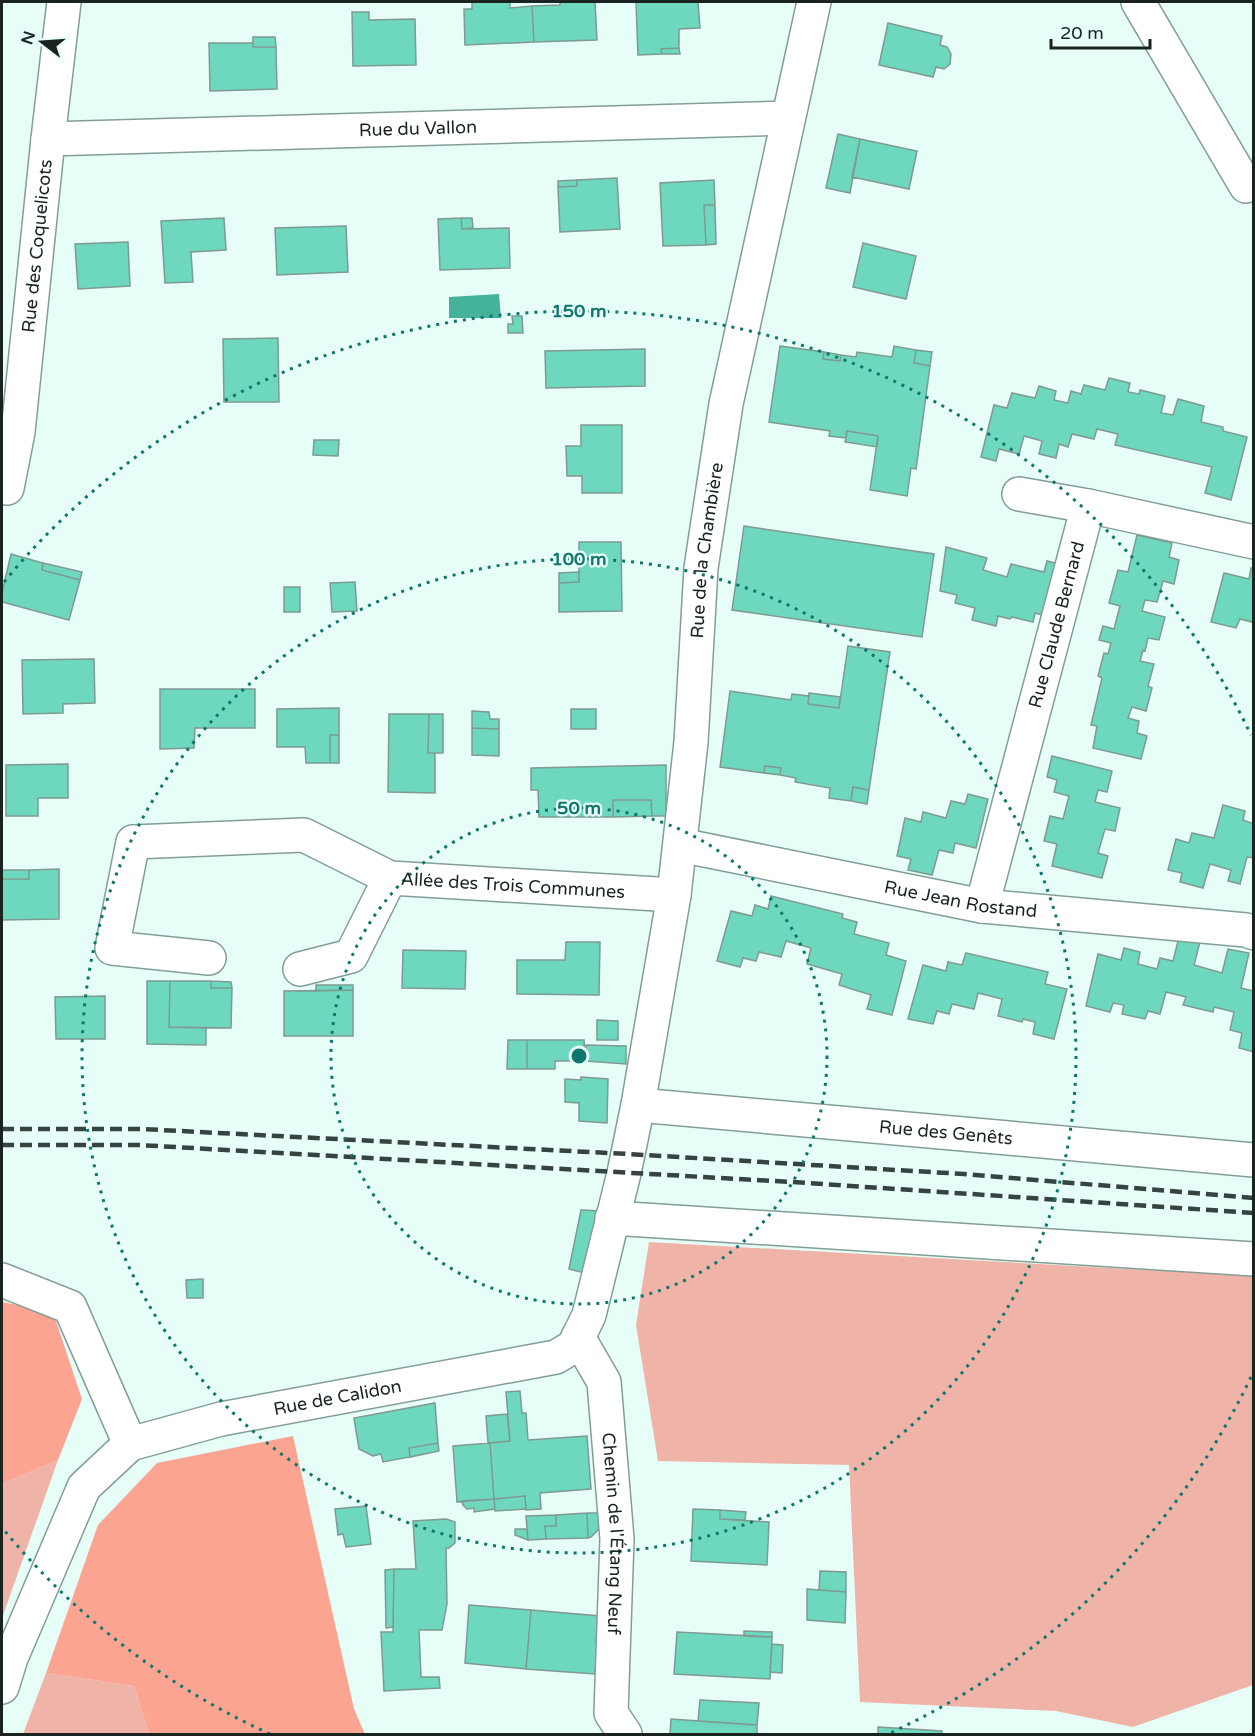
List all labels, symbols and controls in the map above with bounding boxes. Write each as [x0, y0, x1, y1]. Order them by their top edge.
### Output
north arrow [12, 12, 72, 72]
scale bar [1051, 12, 1150, 50]
text: 20 m [1060, 22, 1104, 44]
text: N [17, 29, 40, 47]
street label: Rue du Vallon [358, 116, 477, 141]
street label: Rue des Coquelicots [17, 158, 57, 334]
text: 150 m [551, 300, 607, 322]
street label: Rue de la Chambière [686, 461, 728, 639]
street label: Rue Claude Bernard [1024, 539, 1089, 710]
text: 100 m [551, 548, 607, 570]
text: 50 m [557, 797, 601, 819]
street label: Allée des Trois Communes [400, 868, 626, 903]
street label: Rue Jean Rostand [882, 876, 1038, 922]
centre of rings [569, 1046, 589, 1066]
street label: Rue des Genêts [878, 1116, 1014, 1149]
street label: Rue de Calidon [272, 1375, 403, 1420]
street label: Chemin de l'Étang Neuf [597, 1432, 628, 1635]

